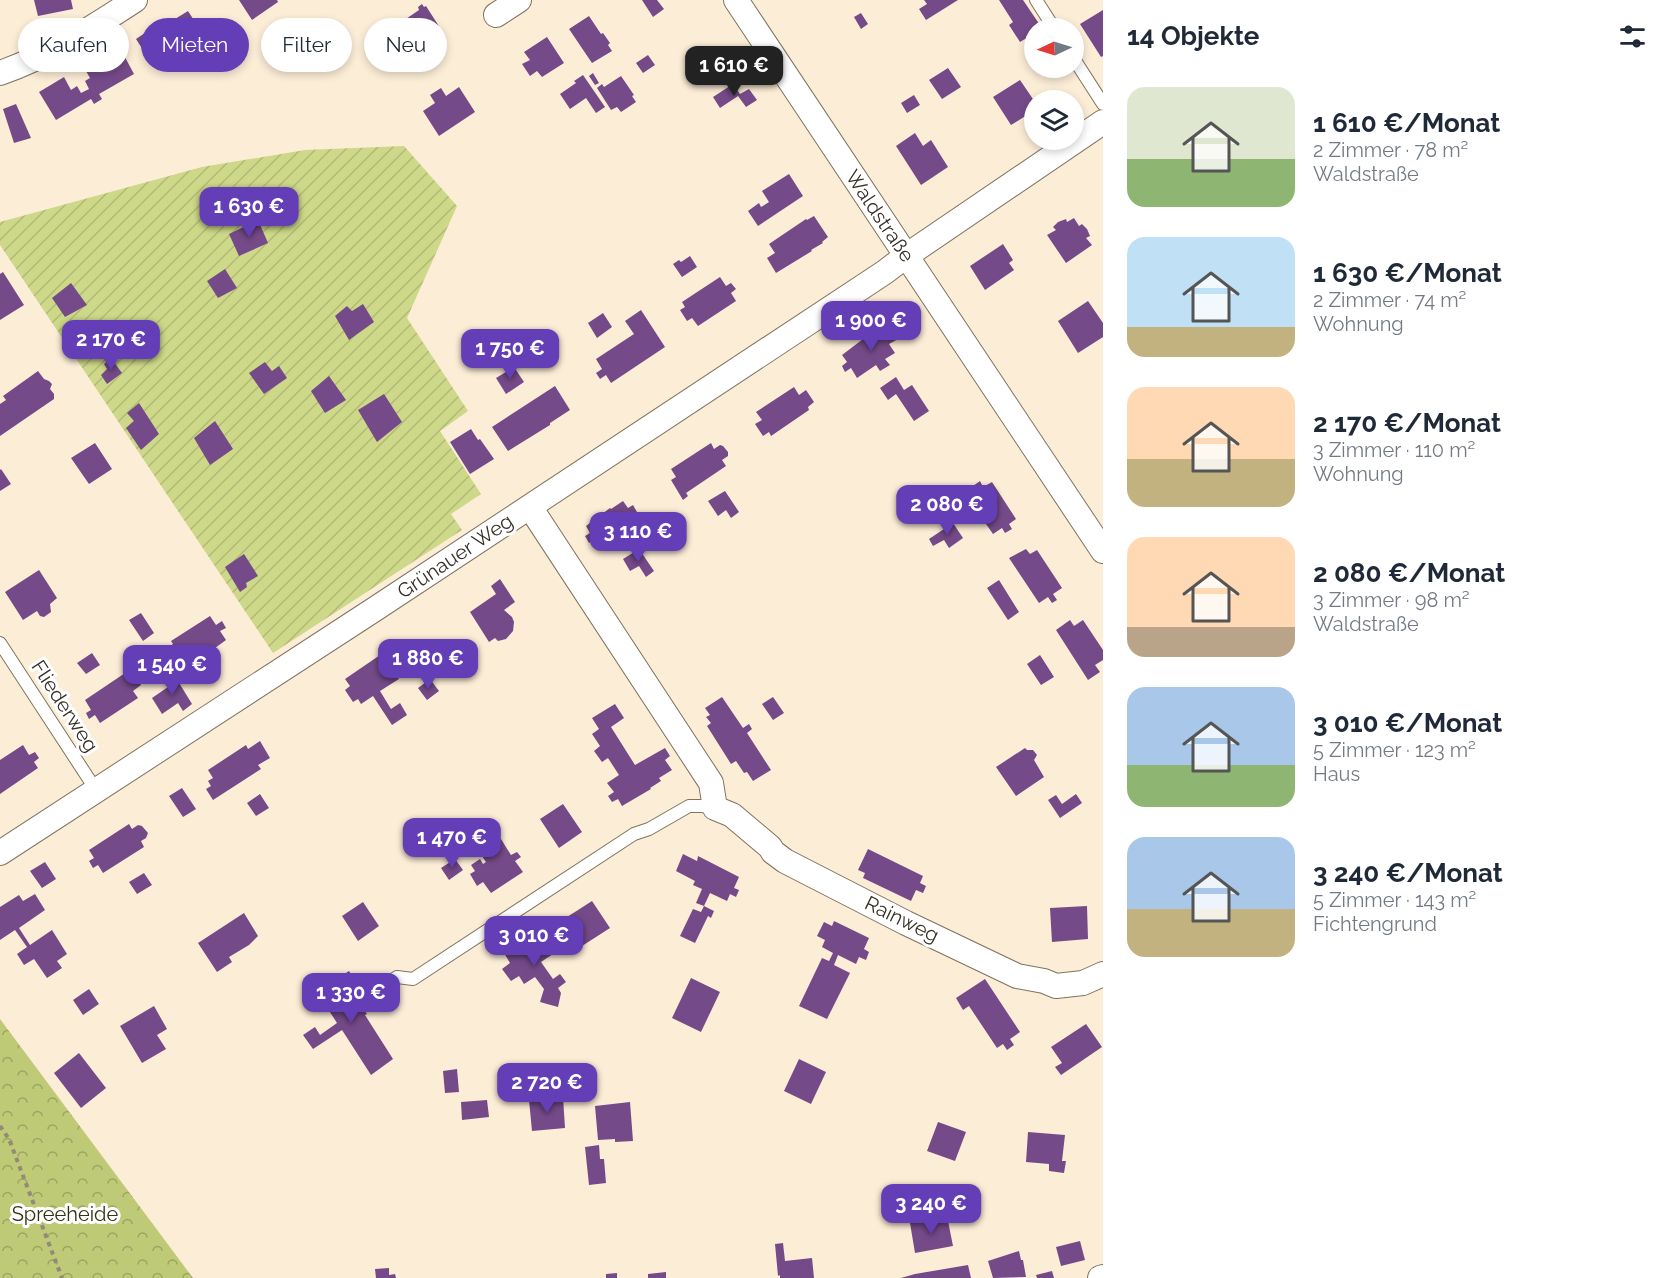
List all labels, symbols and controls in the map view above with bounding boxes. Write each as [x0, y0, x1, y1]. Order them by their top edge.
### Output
chip: Kaufen [18, 18, 129, 72]
chip: Mieten [141, 18, 249, 72]
chip: Filter [261, 18, 352, 72]
chip: Neu [364, 18, 447, 72]
north arrow [1024, 18, 1084, 78]
map controls [1024, 18, 1084, 150]
icon: filters [1616, 20, 1649, 53]
text: 14 Objekte [1127, 21, 1259, 51]
pin: 1 610 € [679, 46, 789, 97]
text: 1 610 € [699, 53, 769, 77]
button: layers [1024, 90, 1084, 150]
text: 1 610 €/Monat [1313, 108, 1500, 138]
icon: home [1175, 111, 1247, 183]
text: 2 Zimmer · 78 m² [1313, 138, 1468, 162]
text: Waldstraße [1313, 162, 1419, 186]
street label: Waldstraße [841, 165, 920, 267]
pin: 1 630 € [194, 187, 304, 238]
text: 1 630 € [214, 194, 284, 218]
text: 1 630 €/Monat [1313, 258, 1502, 288]
icon: home [1175, 261, 1247, 333]
text: 2 Zimmer · 74 m² [1313, 288, 1466, 312]
pin: 1 900 € [816, 301, 926, 352]
text: 1 900 € [835, 308, 907, 332]
text: Wohnung [1313, 312, 1404, 336]
pin: 2 170 € [56, 320, 166, 371]
text: 2 170 € [76, 327, 146, 351]
pin: 1 750 € [455, 329, 565, 380]
text: 1 750 € [475, 336, 545, 360]
text: 2 170 €/Monat [1313, 408, 1501, 438]
icon: home [1175, 411, 1247, 483]
text: 3 Zimmer · 110 m² [1313, 438, 1475, 462]
text: Wohnung [1313, 462, 1404, 486]
pin: 2 080 € [892, 485, 1002, 536]
text: 2 080 € [910, 492, 984, 516]
street label: Grünauer Weg [393, 509, 517, 603]
pin: 3 110 € [583, 512, 693, 563]
text: 3 110 € [604, 519, 672, 543]
text: 2 080 €/Monat [1313, 558, 1505, 588]
icon: home [1175, 561, 1247, 633]
text: 3 Zimmer · 98 m² [1313, 588, 1470, 612]
text: Waldstraße [1313, 612, 1419, 636]
pin: 1 880 € [373, 639, 483, 690]
pin: 1 540 € [117, 645, 227, 696]
text: 1 880 € [392, 646, 464, 670]
text: 1 540 € [137, 652, 207, 676]
street label: Fliederweg [26, 656, 104, 756]
text: 3 010 €/Monat [1313, 708, 1502, 738]
icon: home [1175, 711, 1247, 783]
text: 5 Zimmer · 123 m² [1313, 738, 1476, 762]
text: Haus [1313, 762, 1360, 786]
pin: 1 470 € [397, 818, 507, 869]
text: 1 470 € [417, 825, 487, 849]
text: 3 240 €/Monat [1313, 858, 1503, 888]
icon: home [1175, 861, 1247, 933]
text: 5 Zimmer · 143 m² [1313, 888, 1476, 912]
street label: Rainweg [861, 891, 943, 947]
text: Fichtengrund [1313, 912, 1437, 936]
pin: 3 010 € [479, 916, 589, 967]
text: 3 010 € [498, 923, 570, 947]
pin: 1 330 € [296, 973, 406, 1024]
text: 1 330 € [316, 980, 386, 1004]
pin: 2 720 € [492, 1063, 602, 1114]
text: 2 720 € [511, 1070, 583, 1094]
pin: 3 240 € [876, 1184, 986, 1235]
text: 3 240 € [895, 1191, 967, 1215]
park label: Spreeheide [12, 1202, 119, 1226]

